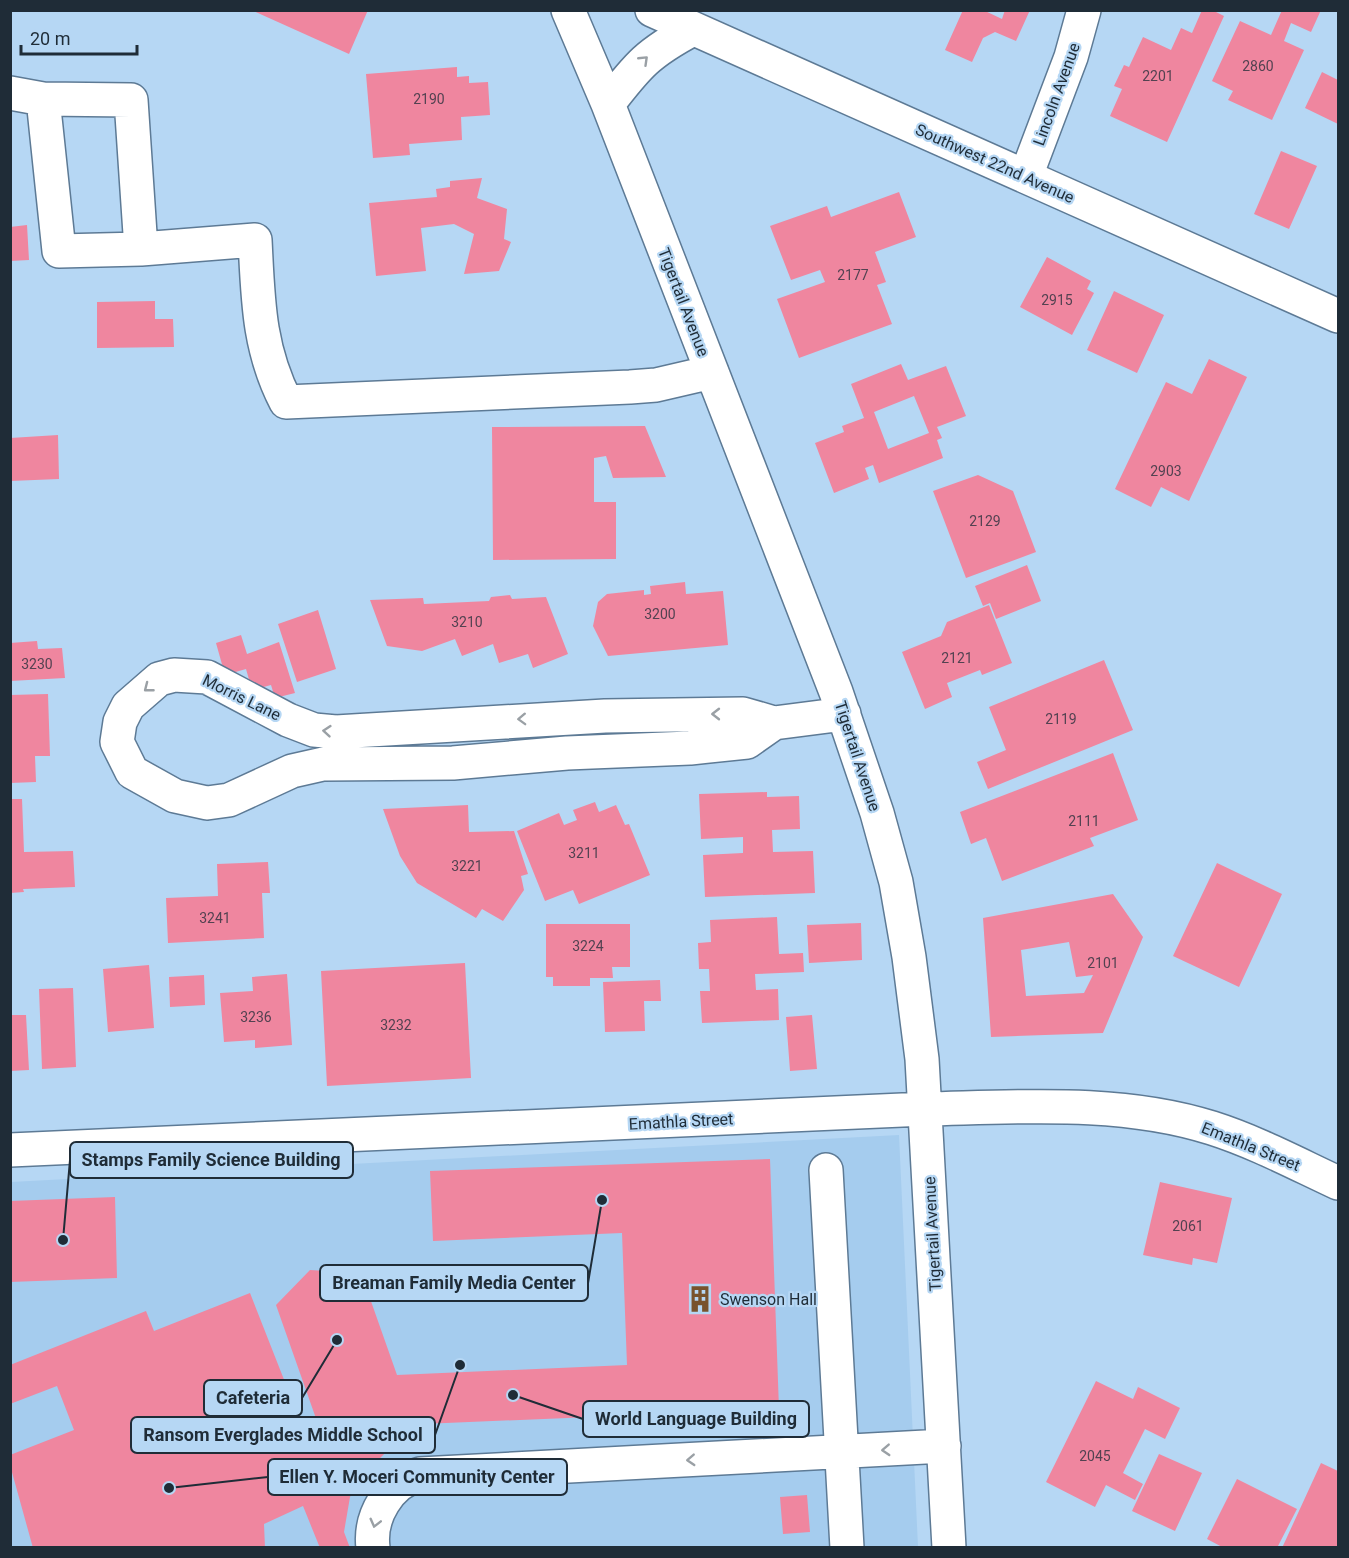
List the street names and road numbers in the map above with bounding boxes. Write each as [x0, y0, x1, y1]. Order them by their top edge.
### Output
street label: Lincoln Avenue [1029, 40, 1084, 148]
street label: Southwest 22nd Avenue [913, 120, 1077, 207]
street label: Tigertail Avenue [654, 245, 713, 359]
street label: Morris Lane [200, 670, 284, 725]
street label: Tigertail Avenue [831, 699, 884, 814]
street label: Emathla Street [628, 1109, 734, 1134]
street label: Emathla Street [1199, 1118, 1303, 1175]
street label: Tigertail Avenue [920, 1176, 945, 1292]

